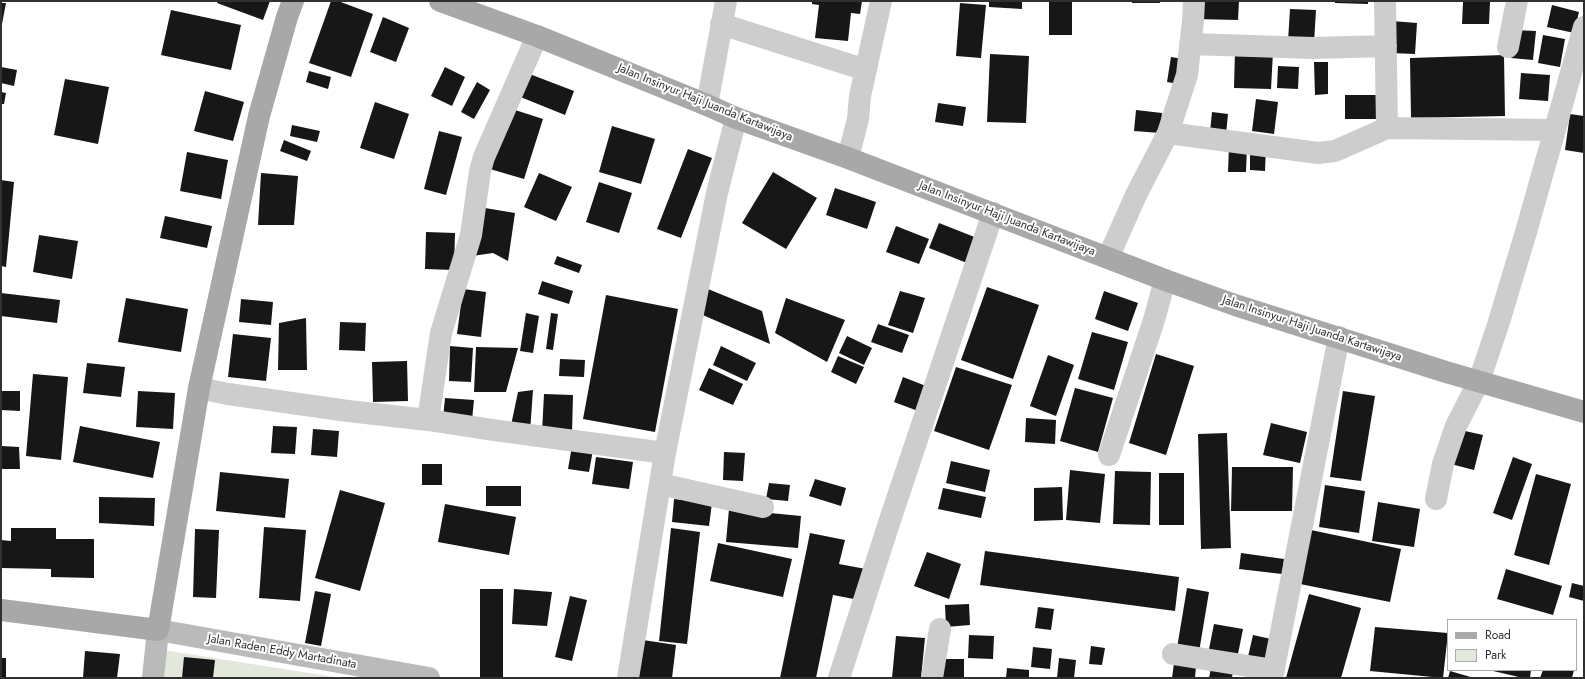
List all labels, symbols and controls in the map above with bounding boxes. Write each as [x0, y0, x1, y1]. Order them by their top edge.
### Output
street label: Jalan Insinyur Haji Juanda Kartawijaya [615, 61, 795, 145]
street label: Jalan Insinyur Haji Juanda Kartawijaya [917, 179, 1097, 259]
street label: Jalan Insinyur Haji Juanda Kartawijaya [1221, 293, 1403, 365]
legend [1447, 619, 1577, 671]
text: Road [1485, 626, 1511, 644]
street label: Jalan Raden Eddy Martadinata [207, 632, 357, 672]
text: Park [1485, 646, 1506, 664]

